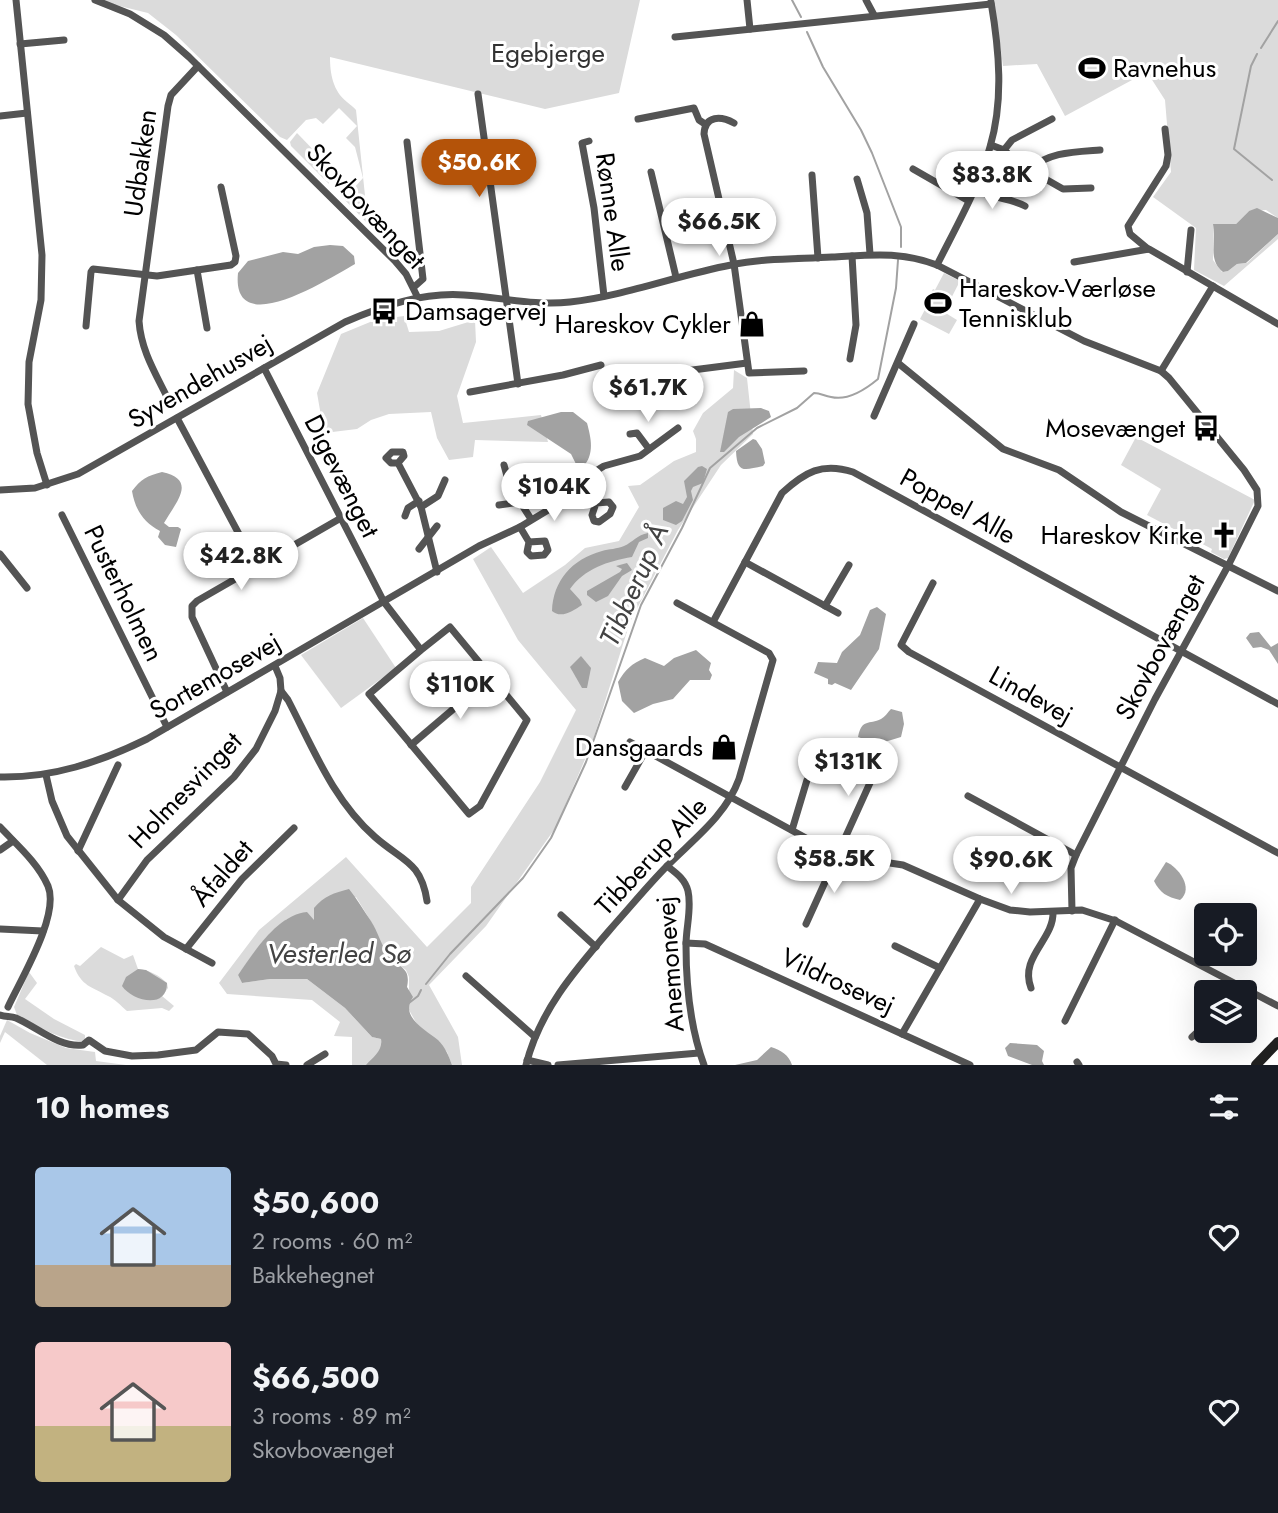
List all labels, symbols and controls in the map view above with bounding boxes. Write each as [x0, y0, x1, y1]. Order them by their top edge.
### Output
park label: Egebjerge [491, 34, 605, 72]
place label: Ravnehus [1113, 49, 1216, 87]
sports icon: Ravnehus [1077, 53, 1107, 83]
street label: Udbakken [114, 107, 166, 219]
street label: Skovbovænget [297, 134, 435, 278]
pin: $50.6K [422, 140, 536, 199]
text: $50.6K [437, 145, 521, 179]
street label: Rønne Alle [586, 150, 640, 274]
pin: $83.8K [935, 152, 1049, 211]
text: $83.8K [952, 157, 1032, 191]
pin: $66.5K [662, 198, 776, 258]
text: $66.5K [677, 204, 761, 238]
place label: Hareskov-Værløse Tennisklub [959, 269, 1156, 337]
sports icon: Hareskov-Værløse Tennisklub [923, 288, 953, 318]
place label: Damsagervej [405, 292, 547, 330]
bus stop icon: Damsagervej [369, 296, 399, 326]
place label: Hareskov Cykler [554, 305, 731, 343]
shop icon: Hareskov Cykler [737, 309, 767, 339]
street label: Syvendehusvej [121, 324, 279, 438]
pin: $61.7K [591, 364, 705, 424]
text: $61.7K [609, 370, 687, 404]
street label: Digevænget [295, 408, 390, 545]
place label: Mosevænget [1045, 409, 1186, 447]
bus stop icon: Mosevænget [1191, 413, 1221, 443]
street label: Poppel Alle [893, 459, 1023, 553]
pin: $104K [505, 463, 603, 523]
text: $104K [517, 469, 591, 503]
place label: Hareskov Kirke [1041, 516, 1203, 554]
water label: Tibberup Å [589, 517, 679, 653]
street label: Pusterholmen [75, 518, 173, 668]
church icon: Hareskov Kirke [1209, 520, 1239, 550]
pin: $42.8K [184, 532, 298, 592]
text: $42.8K [199, 538, 283, 572]
street label: Skovbovænget [1106, 567, 1215, 727]
street label: Sortemosevej [142, 623, 288, 729]
street label: Lindevej [982, 656, 1080, 734]
pin: $110K [411, 662, 509, 721]
text: $110K [425, 667, 495, 701]
street label: Holmesvinget [120, 723, 251, 857]
place label: Dansgaards [575, 728, 703, 766]
shop icon: Dansgaards [709, 732, 739, 762]
pin: $131K [799, 738, 897, 798]
text: $131K [814, 744, 882, 778]
street label: Tibberup Alle [586, 788, 716, 924]
street label: Åfaldet [182, 831, 262, 915]
pin: $58.5K [777, 836, 891, 895]
pin: $90.6K [954, 836, 1068, 896]
text: $58.5K [793, 841, 875, 875]
text: $90.6K [969, 842, 1053, 876]
street label: Anemonevej [646, 895, 694, 1033]
map controls [1194, 903, 1257, 1043]
button: locate [1194, 903, 1257, 966]
water label: Vesterled Sø [267, 933, 411, 974]
street label: Vildrosevej [775, 938, 901, 1024]
button: layers [1194, 980, 1257, 1043]
text: 10 homes [35, 1086, 169, 1129]
icon: filters [1205, 1088, 1243, 1126]
text: $50,600 [252, 1181, 379, 1224]
icon: home [91, 1195, 175, 1279]
icon: heart [1205, 1218, 1243, 1256]
text: 2 rooms · 60 m² [252, 1224, 412, 1258]
text: Bakkehegnet [252, 1258, 374, 1292]
text: $66,500 [252, 1356, 380, 1399]
icon: home [91, 1370, 175, 1454]
icon: heart [1205, 1393, 1243, 1431]
text: 3 rooms · 89 m² [252, 1399, 411, 1433]
text: Skovbovænget [252, 1433, 394, 1467]

